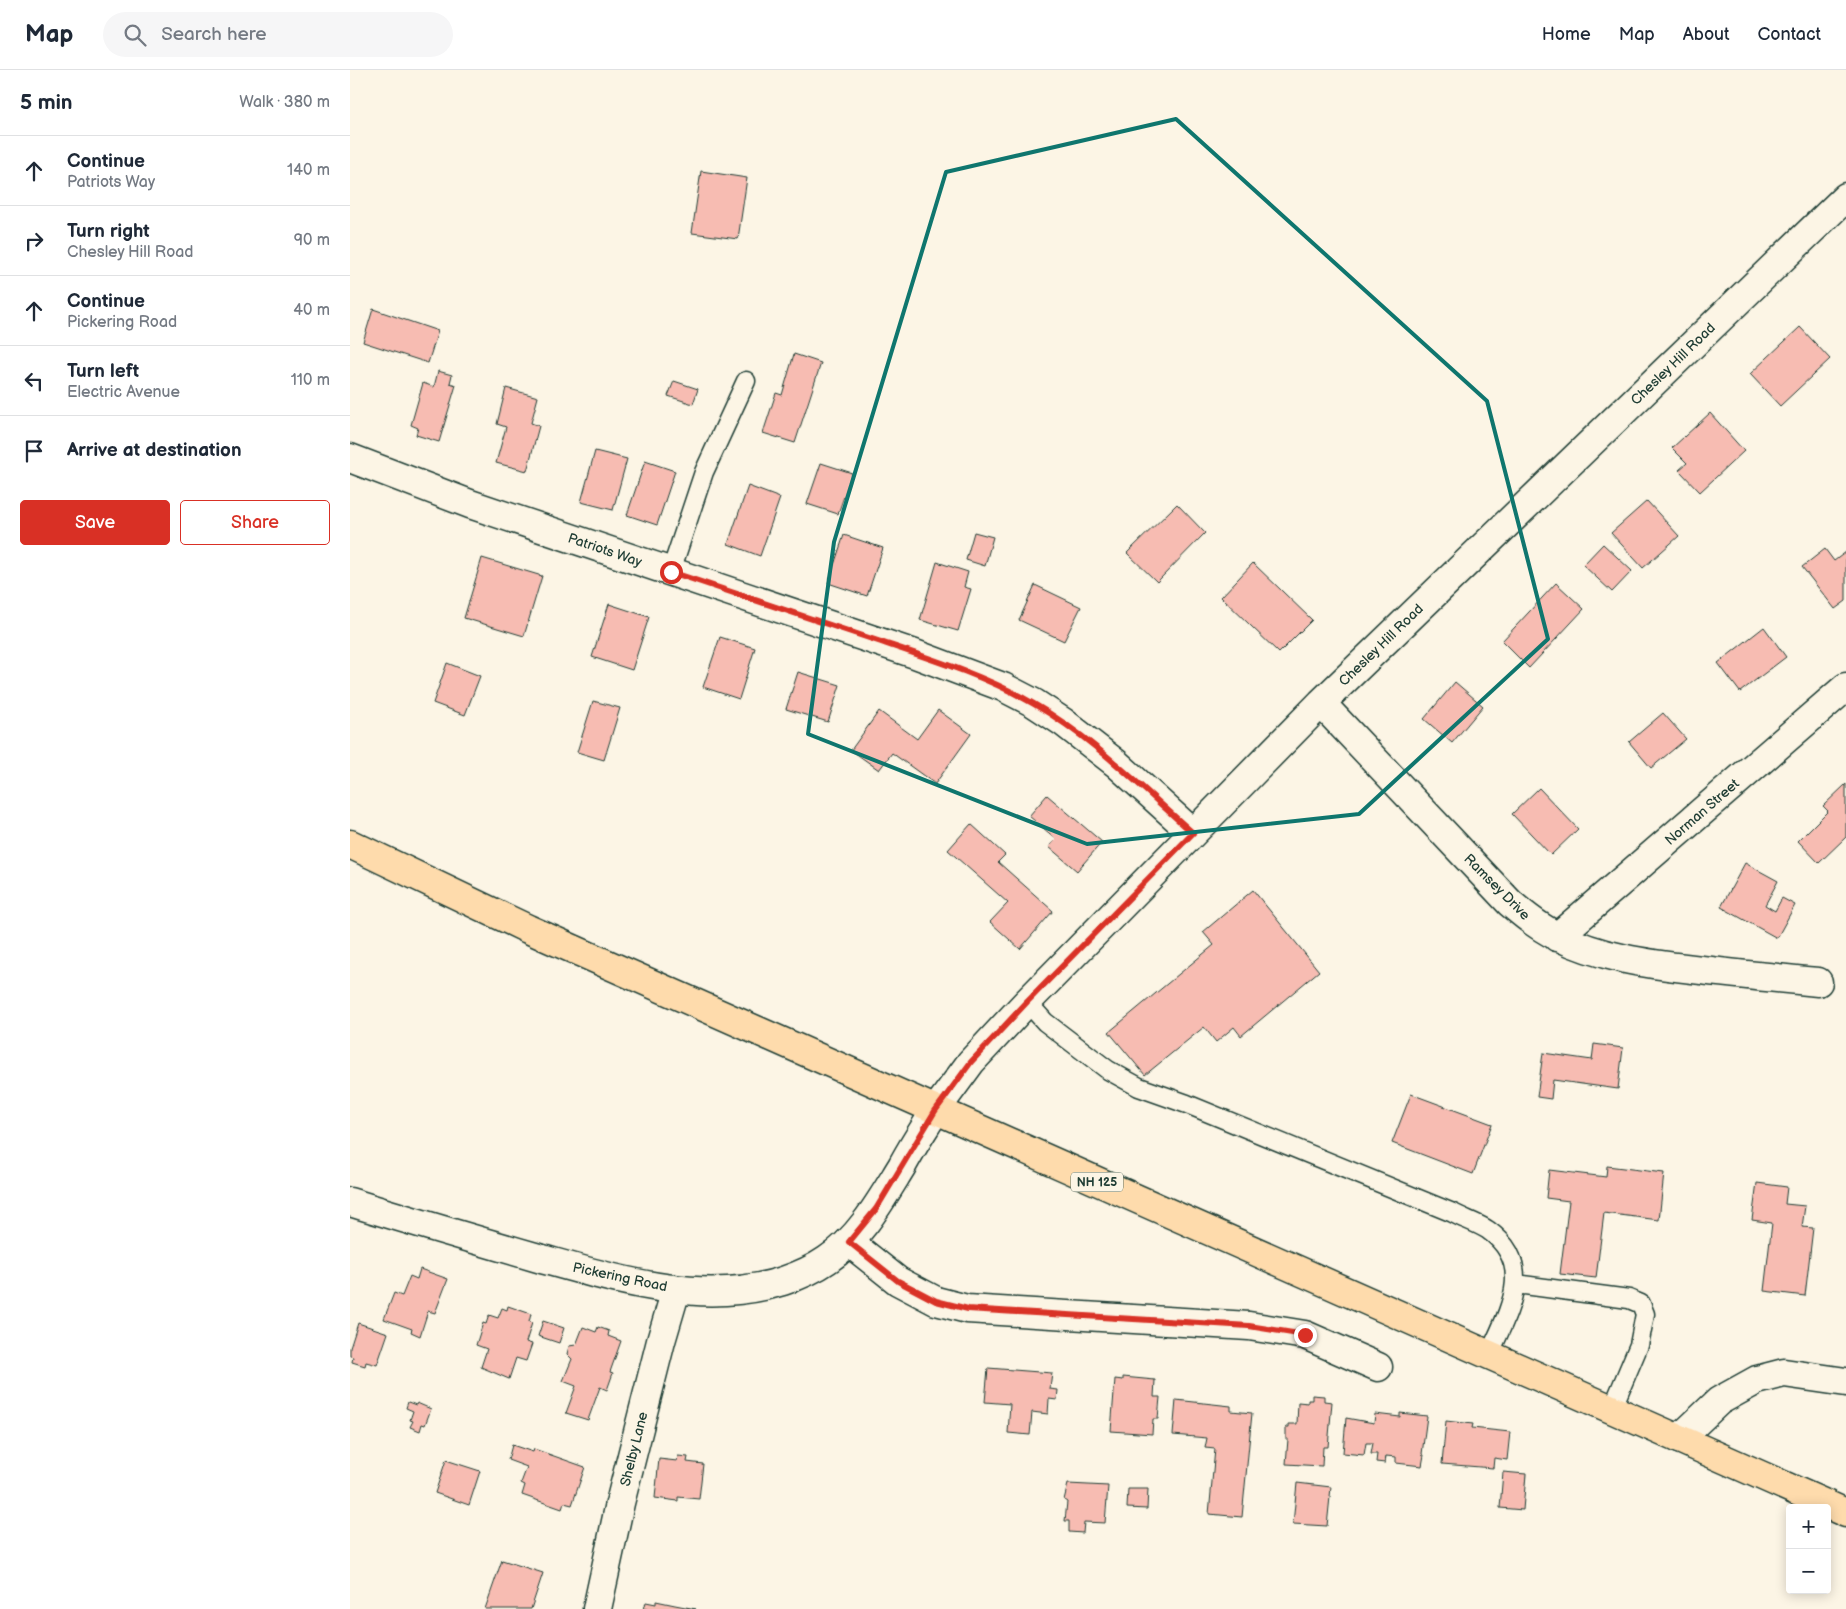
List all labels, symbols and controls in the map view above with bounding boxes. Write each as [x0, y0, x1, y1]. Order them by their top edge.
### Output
search box [103, 12, 453, 57]
text: Map [25, 20, 73, 49]
icon: search [121, 21, 149, 49]
text: Search here [161, 23, 267, 46]
text: Home [1542, 24, 1591, 45]
text: Map [1619, 24, 1655, 45]
text: About [1683, 24, 1730, 45]
text: Contact [1758, 24, 1821, 45]
text: 5 min [20, 90, 73, 115]
text: Walk · 380 m [239, 93, 330, 112]
text: Continue [67, 150, 145, 173]
icon: ahead [20, 157, 48, 185]
text: 140 m [287, 161, 330, 180]
text: Patriots Way [67, 173, 155, 192]
text: Turn right [67, 220, 150, 243]
icon: right [20, 227, 48, 255]
text: 90 m [294, 231, 330, 250]
text: Chesley Hill Road [67, 243, 194, 262]
text: Continue [67, 290, 145, 313]
icon: ahead [20, 297, 48, 325]
text: 40 m [293, 301, 330, 320]
text: Pickering Road [67, 313, 177, 332]
street label: Chesley Hill Road [1627, 319, 1719, 409]
text: Turn left [67, 360, 139, 383]
icon: left [20, 367, 48, 395]
text: 110 m [291, 371, 330, 390]
text: Electric Avenue [67, 383, 180, 402]
icon: arrive [20, 437, 48, 465]
text: Arrive at destination [67, 439, 242, 462]
button: Save [20, 500, 170, 545]
button: Share [180, 500, 330, 545]
street label: Patriots Way [566, 529, 645, 571]
route start [660, 561, 683, 584]
street label: Chesley Hill Road [1335, 600, 1427, 690]
street label: Norman Street [1661, 775, 1743, 849]
street label: Ramsey Drive [1460, 850, 1534, 924]
road number: NH 125 [1071, 1172, 1123, 1192]
street label: Pickering Road [571, 1259, 669, 1295]
route end [1294, 1324, 1317, 1347]
street label: Shelby Lane [617, 1410, 651, 1488]
map controls [1786, 1504, 1831, 1594]
button: + [1786, 1504, 1831, 1549]
button: − [1786, 1549, 1831, 1594]

